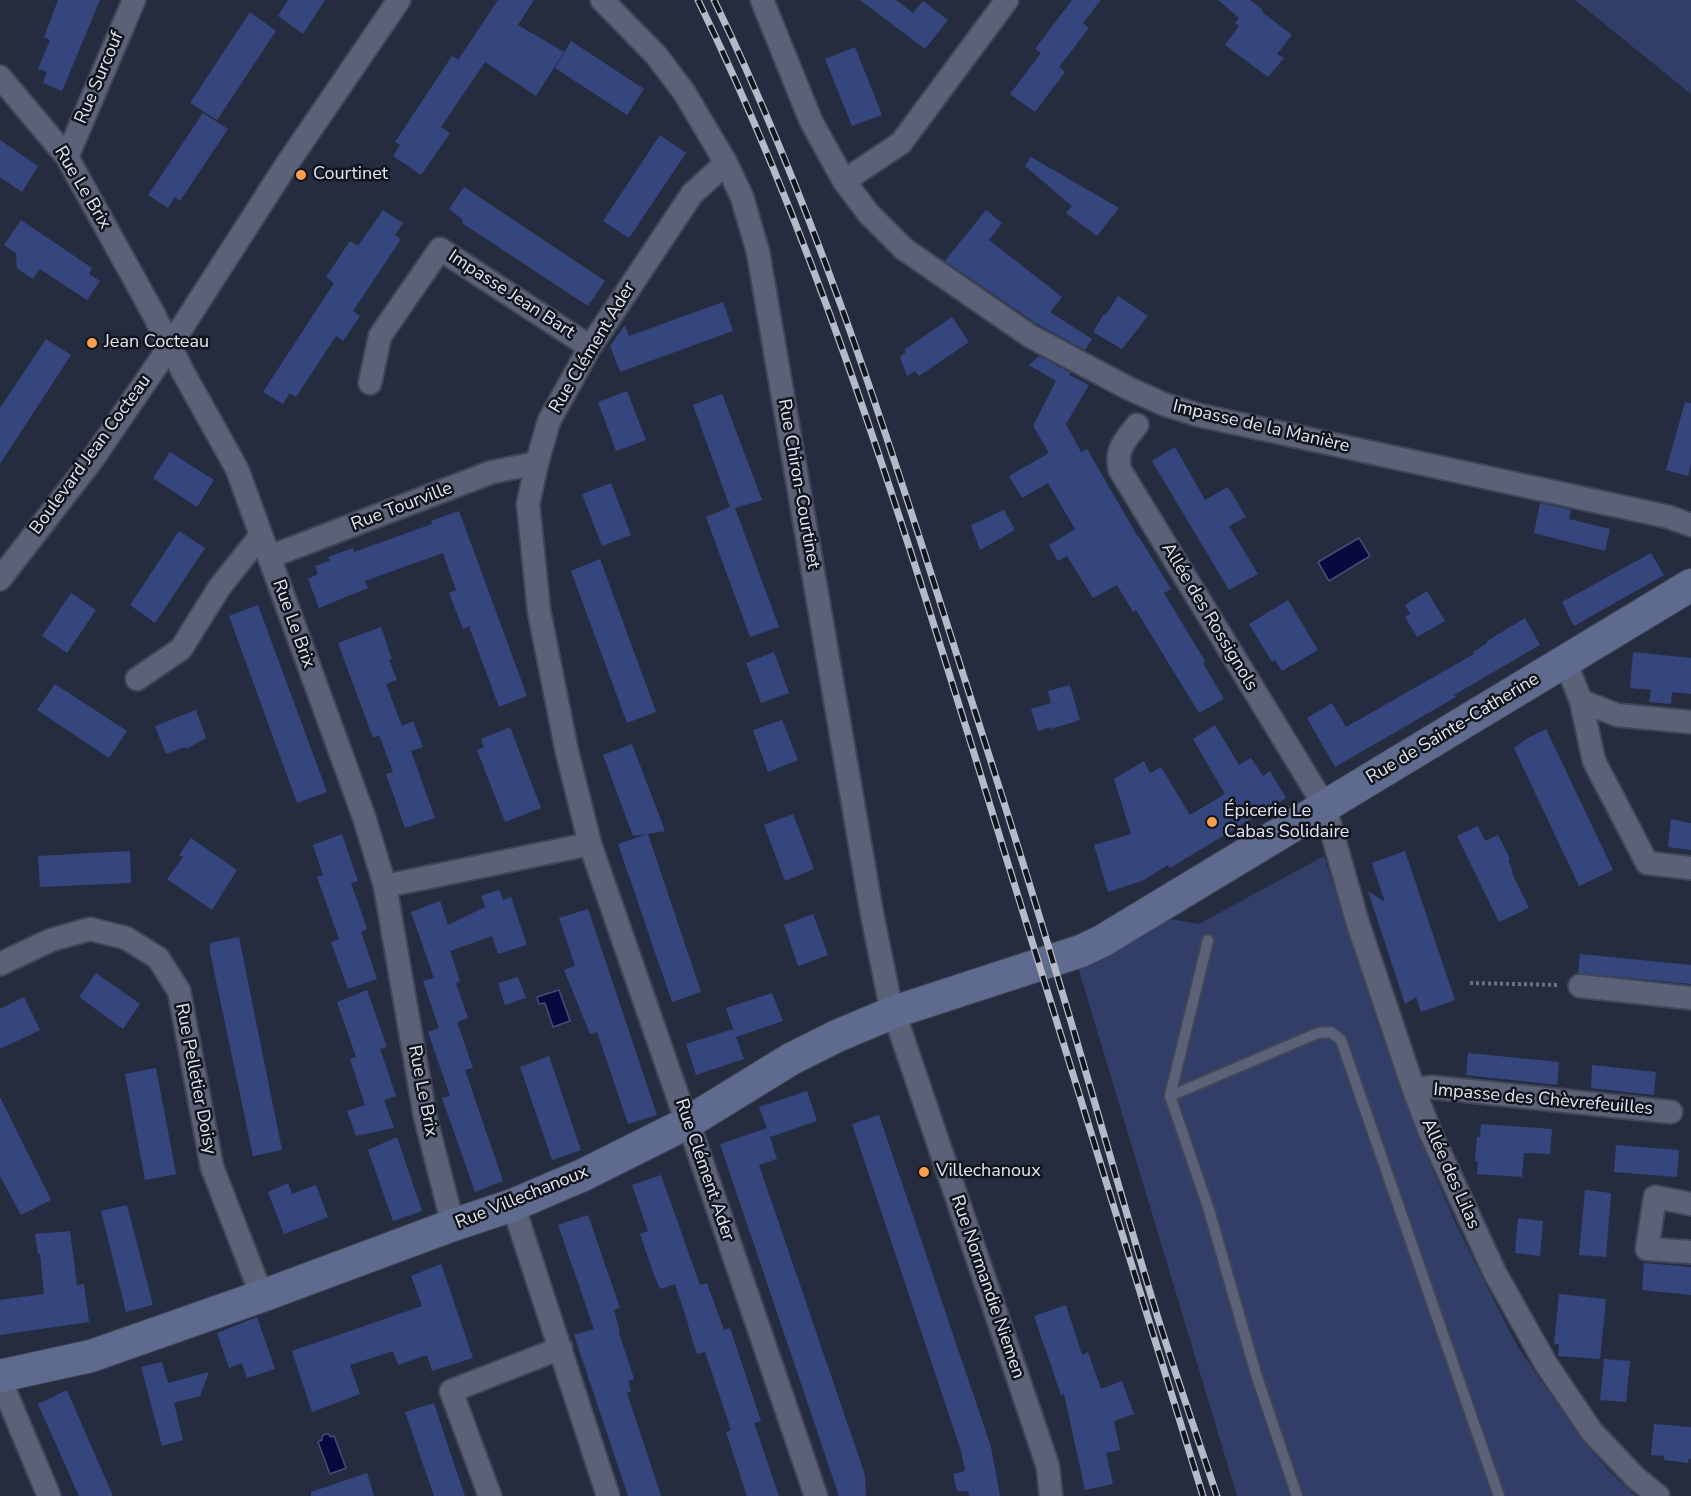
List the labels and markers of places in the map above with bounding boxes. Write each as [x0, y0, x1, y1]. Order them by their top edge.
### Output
place label: Courtinet [313, 164, 388, 186]
marker: Courtinet [294, 168, 308, 182]
place label: Jean Cocteau [104, 332, 209, 354]
marker: Jean Cocteau [85, 336, 99, 350]
place label: Épicerie Le Cabas Solidaire [1224, 801, 1349, 844]
marker: Épicerie Le Cabas Solidaire [1205, 815, 1219, 829]
place label: Villechanoux [936, 1161, 1041, 1183]
marker: Villechanoux [917, 1165, 931, 1179]

